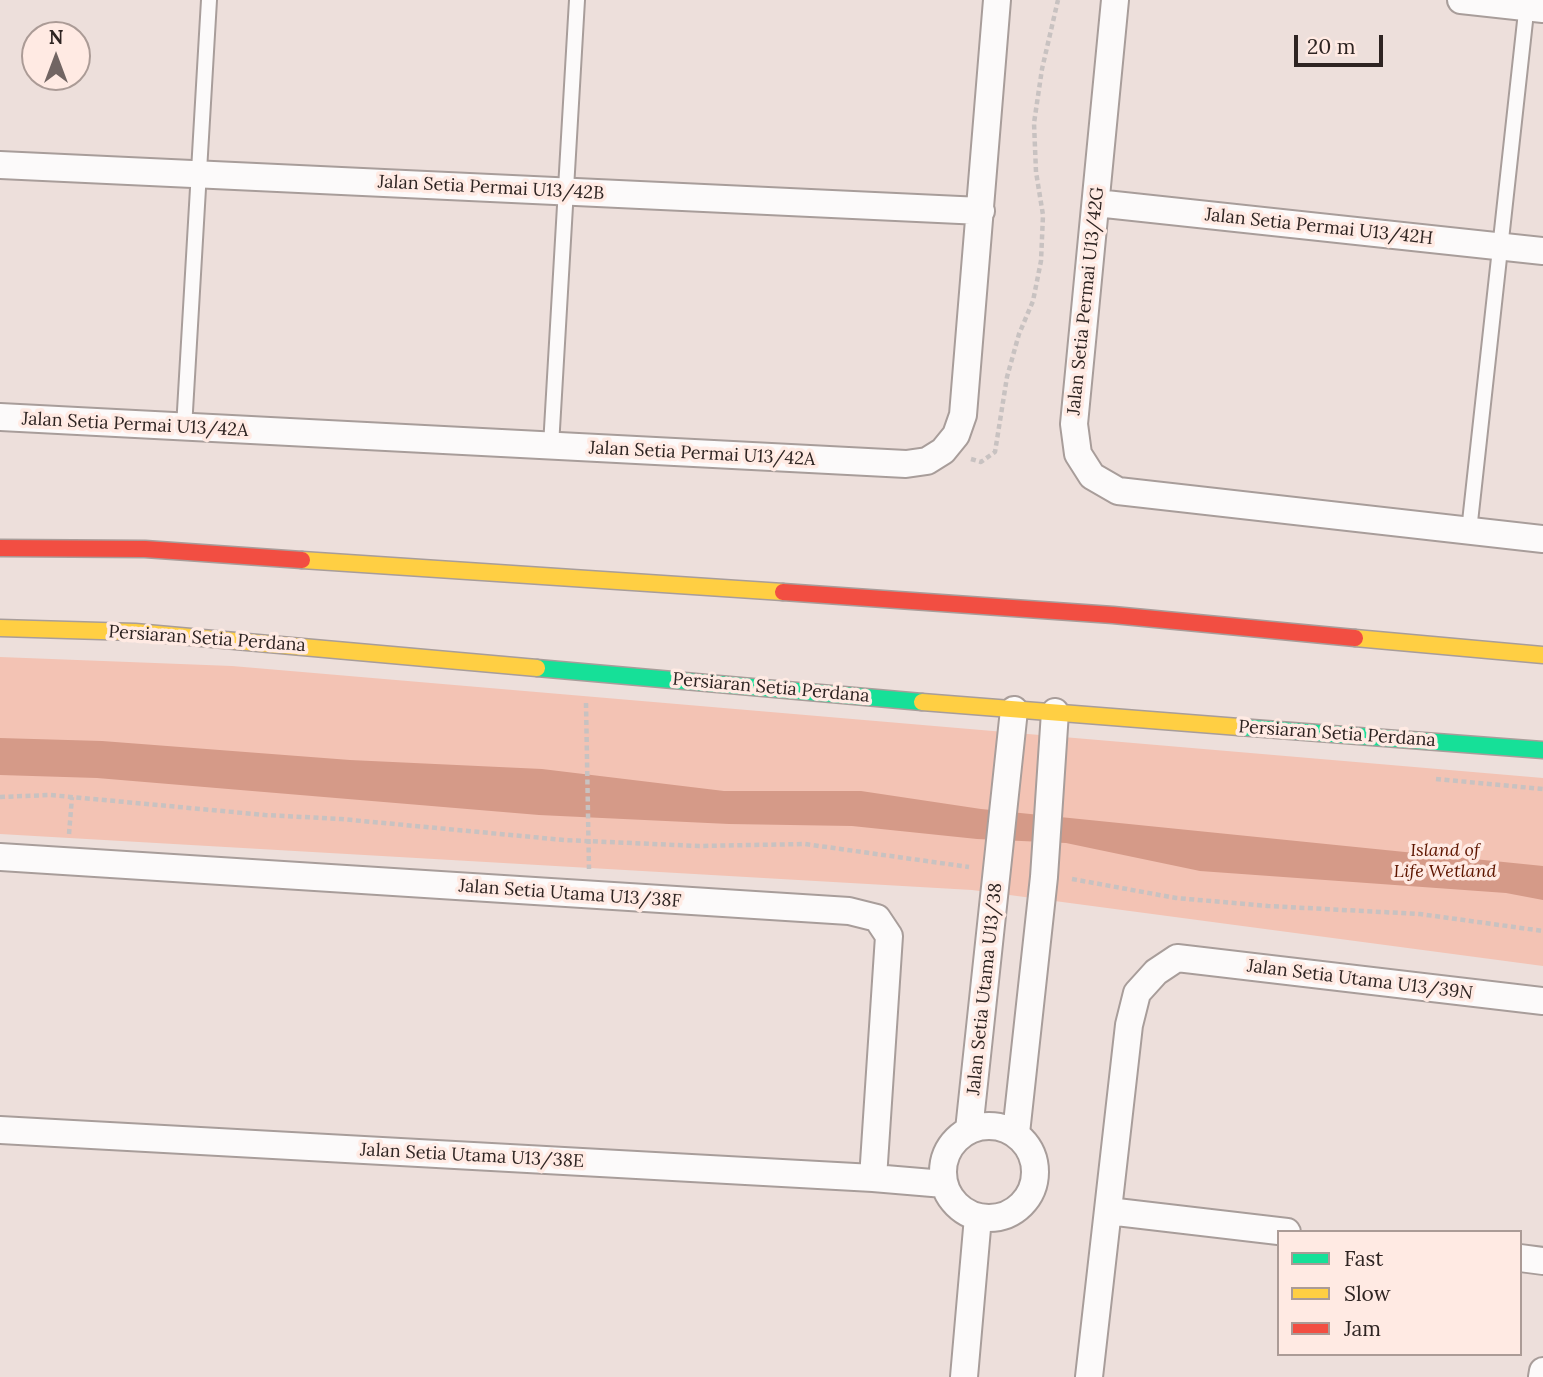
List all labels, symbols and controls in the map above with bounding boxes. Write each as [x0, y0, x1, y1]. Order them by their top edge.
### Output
north arrow [21, 21, 91, 91]
scale bar [1298, 21, 1387, 65]
text: N [49, 25, 63, 49]
text: 20 m [1307, 33, 1356, 60]
street label: Jalan Setia Permai U13/42B [377, 171, 605, 205]
street label: Jalan Setia Permai U13/42G [1063, 186, 1109, 416]
street label: Jalan Setia Permai U13/42H [1204, 204, 1434, 250]
street label: Jalan Setia Permai U13/42A [21, 408, 249, 442]
street label: Jalan Setia Permai U13/42A [588, 437, 816, 471]
street label: Persiaran Setia Perdana [108, 621, 306, 657]
street label: Persiaran Setia Perdana [671, 669, 871, 707]
street label: Persiaran Setia Perdana [1238, 716, 1436, 752]
park label: Island of Life Wetland [1394, 840, 1496, 882]
street label: Jalan Setia Utama U13/38F [458, 875, 682, 913]
street label: Jalan Setia Utama U13/38 [963, 882, 1007, 1096]
street label: Jalan Setia Utama U13/39N [1246, 955, 1474, 1005]
street label: Jalan Setia Utama U13/38E [359, 1139, 585, 1173]
legend [1277, 1230, 1522, 1356]
text: Fast [1344, 1245, 1383, 1272]
text: Slow [1344, 1280, 1391, 1307]
text: Jam [1344, 1315, 1381, 1342]

